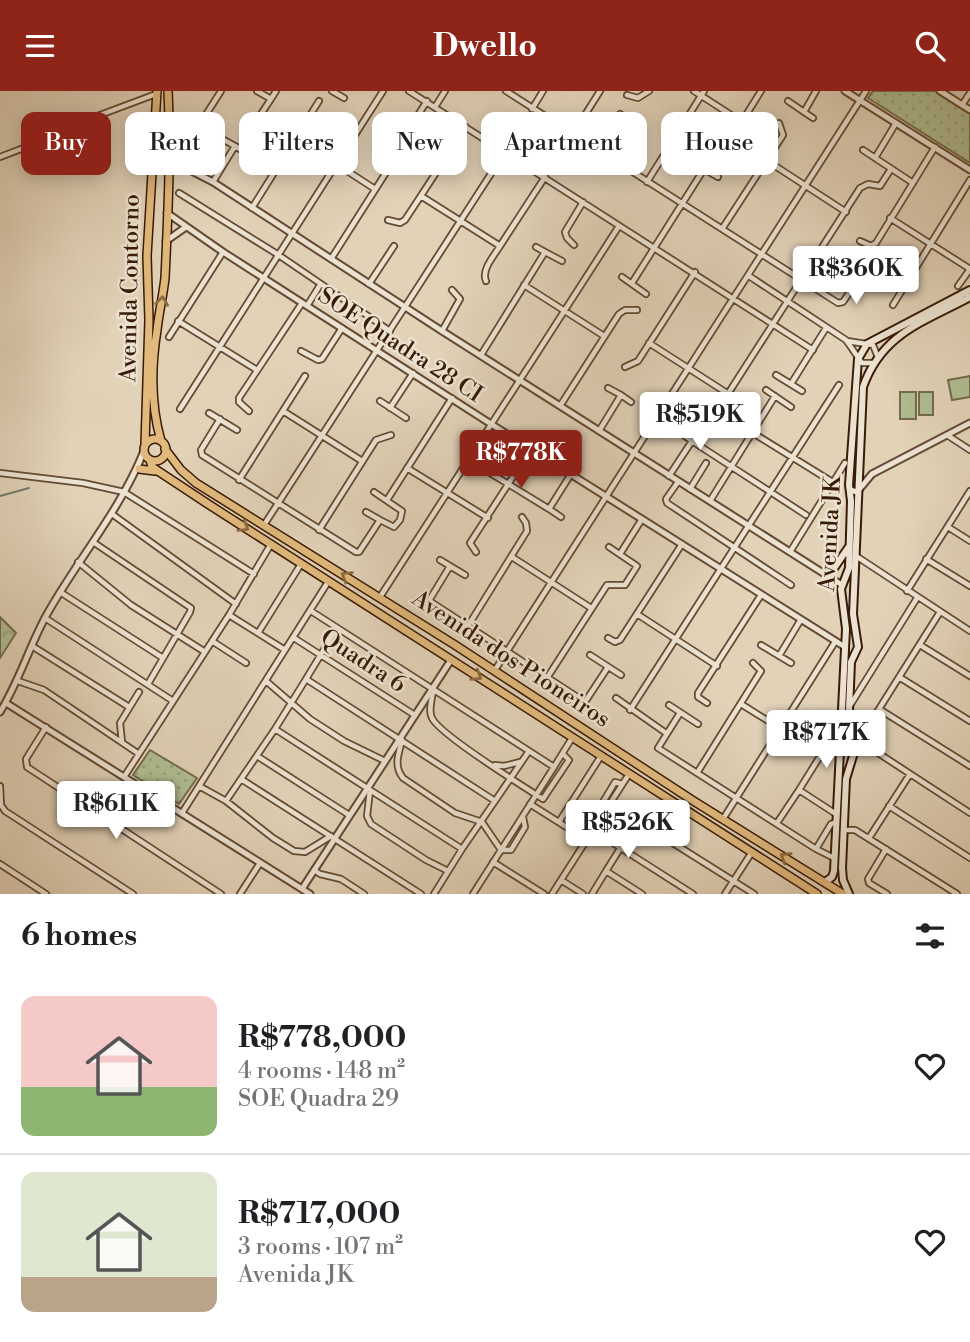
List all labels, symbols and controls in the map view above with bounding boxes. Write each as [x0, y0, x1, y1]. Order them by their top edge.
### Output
text: Dwello [433, 26, 537, 66]
icon: menu [21, 27, 59, 65]
icon: search [911, 27, 949, 65]
chip: Buy [21, 112, 111, 175]
chip: Rent [125, 112, 225, 175]
chip: Filters [239, 112, 358, 175]
chip: New [372, 112, 467, 175]
chip: Apartment [481, 112, 647, 175]
chip: House [661, 112, 778, 175]
street label: Avenida Contorno [114, 194, 146, 383]
pin: R$360K [799, 247, 913, 306]
text: R$360K [809, 255, 903, 283]
street label: SOE Quadra 28 CI [313, 281, 488, 409]
one-way arrow [154, 295, 169, 307]
pin: R$519K [643, 393, 757, 452]
text: R$519K [656, 401, 744, 429]
pin: R$778K [464, 431, 578, 490]
text: R$778K [476, 439, 566, 467]
street label: Avenida JK [813, 473, 847, 593]
one-way arrow [236, 518, 249, 531]
one-way arrow [340, 572, 353, 585]
street label: Avenida dos Pioneiros [406, 584, 615, 734]
street label: Quadra 6 [315, 623, 411, 699]
one-way arrow [469, 668, 482, 681]
pin: R$717K [769, 711, 883, 770]
text: R$717K [783, 719, 869, 747]
pin: R$611K [59, 781, 173, 841]
text: R$611K [73, 790, 159, 818]
pin: R$526K [571, 801, 685, 860]
text: R$526K [582, 809, 674, 837]
one-way arrow [780, 853, 793, 866]
text: 6 homes [21, 917, 137, 955]
icon: filters [911, 917, 949, 955]
text: R$778,000 [238, 1019, 406, 1057]
icon: home [77, 1024, 161, 1108]
icon: heart [911, 1047, 949, 1085]
text: 4 rooms · 148 m² [238, 1057, 405, 1085]
text: SOE Quadra 29 [238, 1085, 399, 1113]
text: R$717,000 [238, 1195, 400, 1233]
icon: home [77, 1200, 161, 1284]
icon: heart [911, 1223, 949, 1261]
text: 3 rooms · 107 m² [238, 1233, 403, 1261]
text: Avenida JK [238, 1261, 353, 1289]

